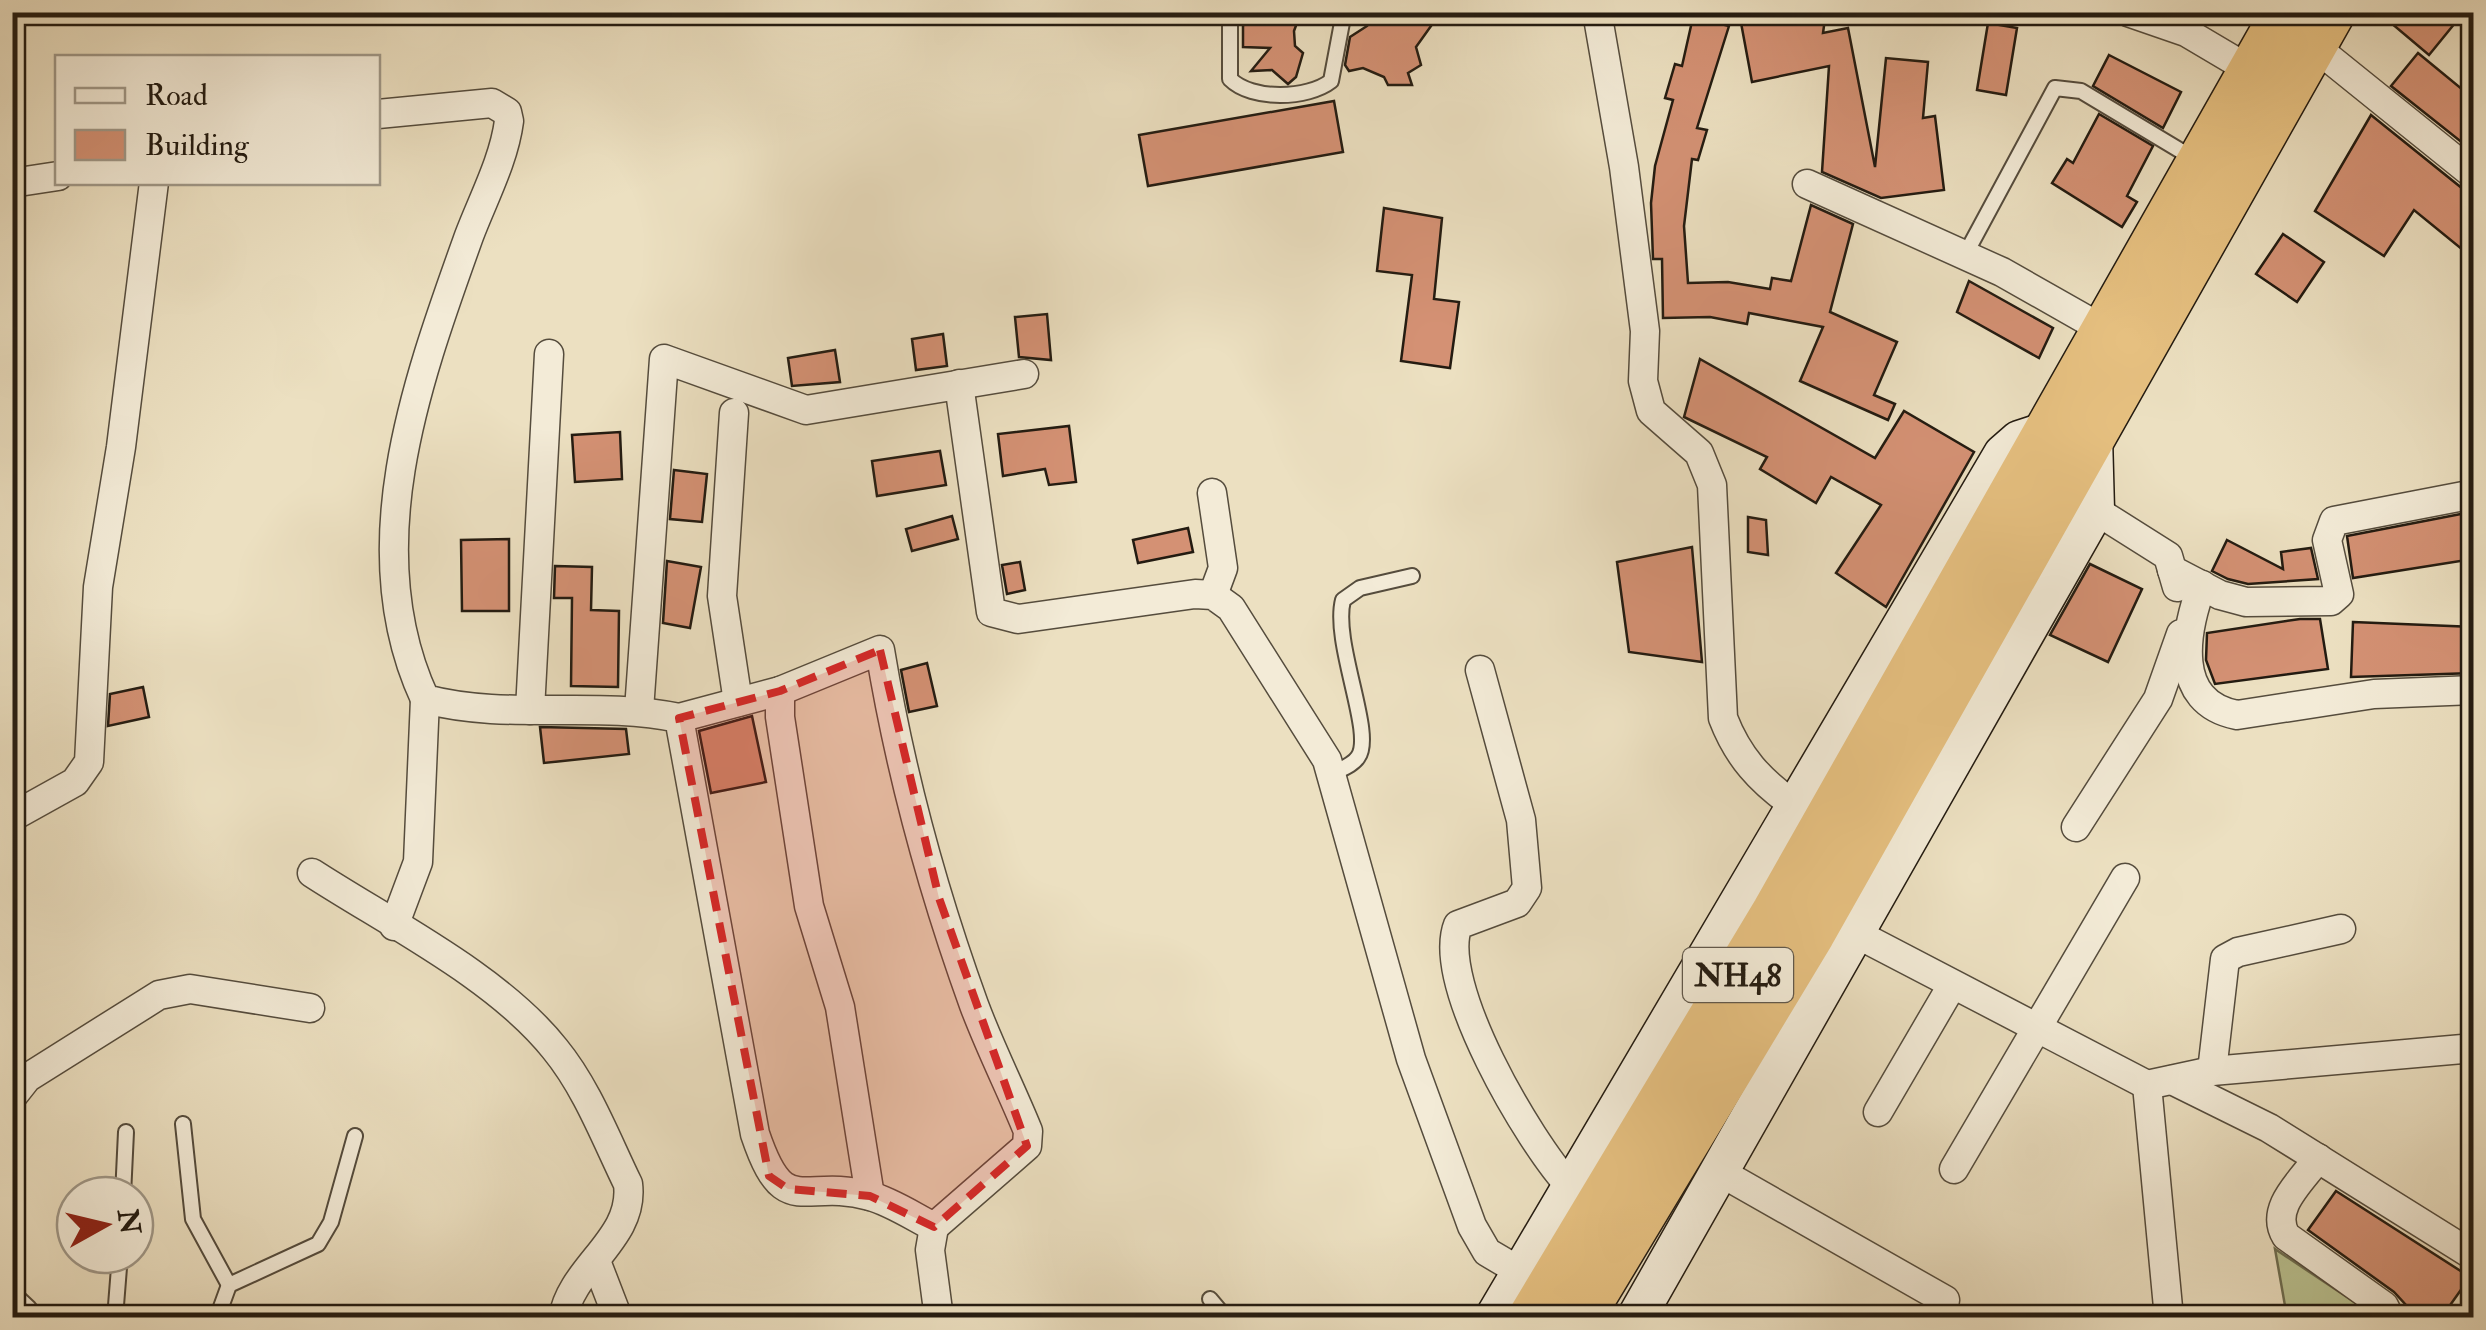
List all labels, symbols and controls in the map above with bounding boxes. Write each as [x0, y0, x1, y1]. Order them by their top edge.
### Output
legend [55, 55, 380, 185]
text: Road [145, 77, 208, 114]
text: Building [145, 127, 250, 164]
road number: NH48 [1683, 948, 1793, 1002]
north arrow [55, 1175, 155, 1275]
text: N [109, 1206, 147, 1237]

